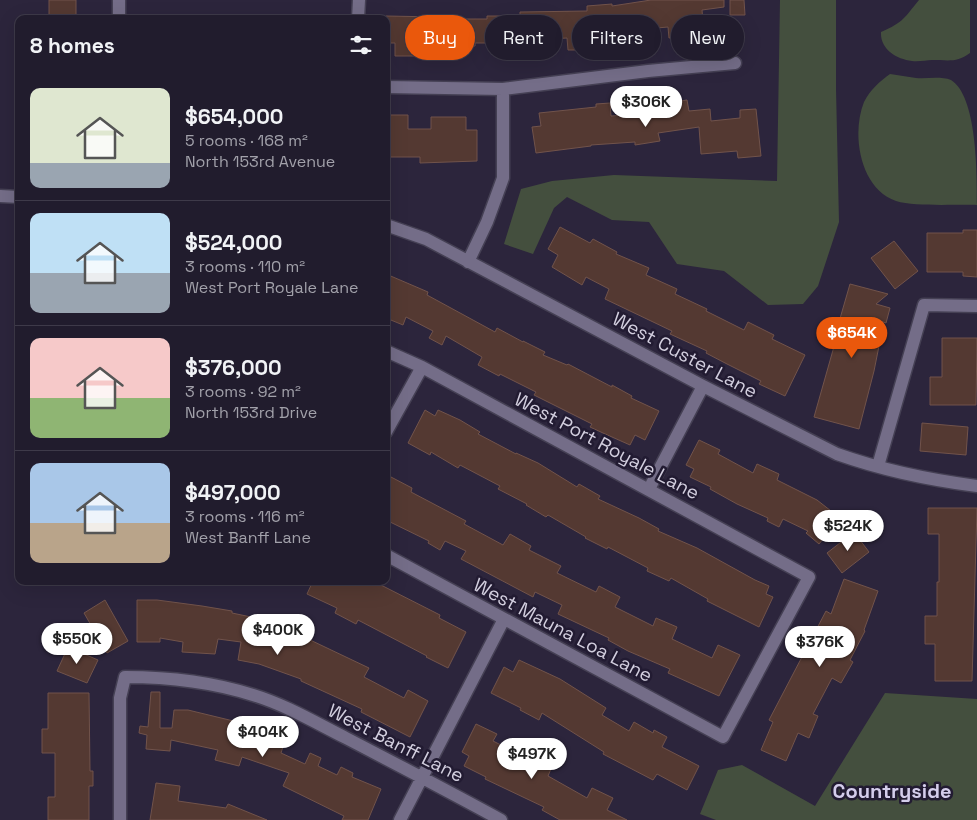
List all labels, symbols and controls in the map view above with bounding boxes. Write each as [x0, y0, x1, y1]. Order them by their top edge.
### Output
chip: Buy [405, 15, 475, 60]
chip: Rent [485, 15, 562, 60]
chip: Filters [572, 15, 661, 60]
chip: New [671, 15, 744, 60]
icon: filters [347, 31, 375, 59]
text: 8 homes [30, 32, 115, 59]
pin: $306K [611, 86, 681, 128]
text: $306K [621, 91, 671, 112]
text: $654,000 [185, 103, 283, 130]
icon: home [70, 108, 130, 168]
text: 5 rooms · 168 m² [185, 130, 308, 151]
text: North 153rd Avenue [185, 151, 335, 172]
text: $524,000 [185, 229, 282, 256]
icon: home [70, 233, 130, 293]
text: 3 rooms · 110 m² [185, 256, 305, 277]
text: West Port Royale Lane [185, 277, 358, 298]
street label: West Custer Lane [608, 306, 762, 404]
pin: $654K [817, 316, 887, 359]
text: $654K [827, 322, 877, 343]
text: $376,000 [185, 354, 282, 381]
icon: home [70, 358, 130, 418]
text: 3 rooms · 92 m² [185, 381, 301, 402]
street label: West Port Royale Lane [510, 387, 704, 505]
text: North 153rd Drive [185, 402, 317, 423]
text: $497,000 [185, 479, 281, 506]
icon: home [70, 483, 130, 543]
text: 3 rooms · 116 m² [185, 506, 305, 527]
pin: $524K [813, 510, 883, 552]
text: $524K [824, 515, 872, 536]
text: West Banff Lane [185, 527, 311, 548]
street label: West Mauna Loa Lane [469, 572, 657, 688]
pin: $400K [243, 614, 313, 656]
text: $400K [253, 619, 303, 640]
pin: $550K [42, 622, 112, 665]
pin: $376K [785, 626, 855, 668]
text: $550K [52, 628, 102, 649]
text: $376K [796, 631, 844, 652]
street label: West Banff Lane [324, 698, 468, 788]
pin: $404K [228, 716, 298, 758]
text: $404K [238, 721, 288, 742]
pin: $497K [497, 738, 567, 780]
text: $497K [508, 743, 556, 764]
district label: Countryside [833, 778, 951, 804]

